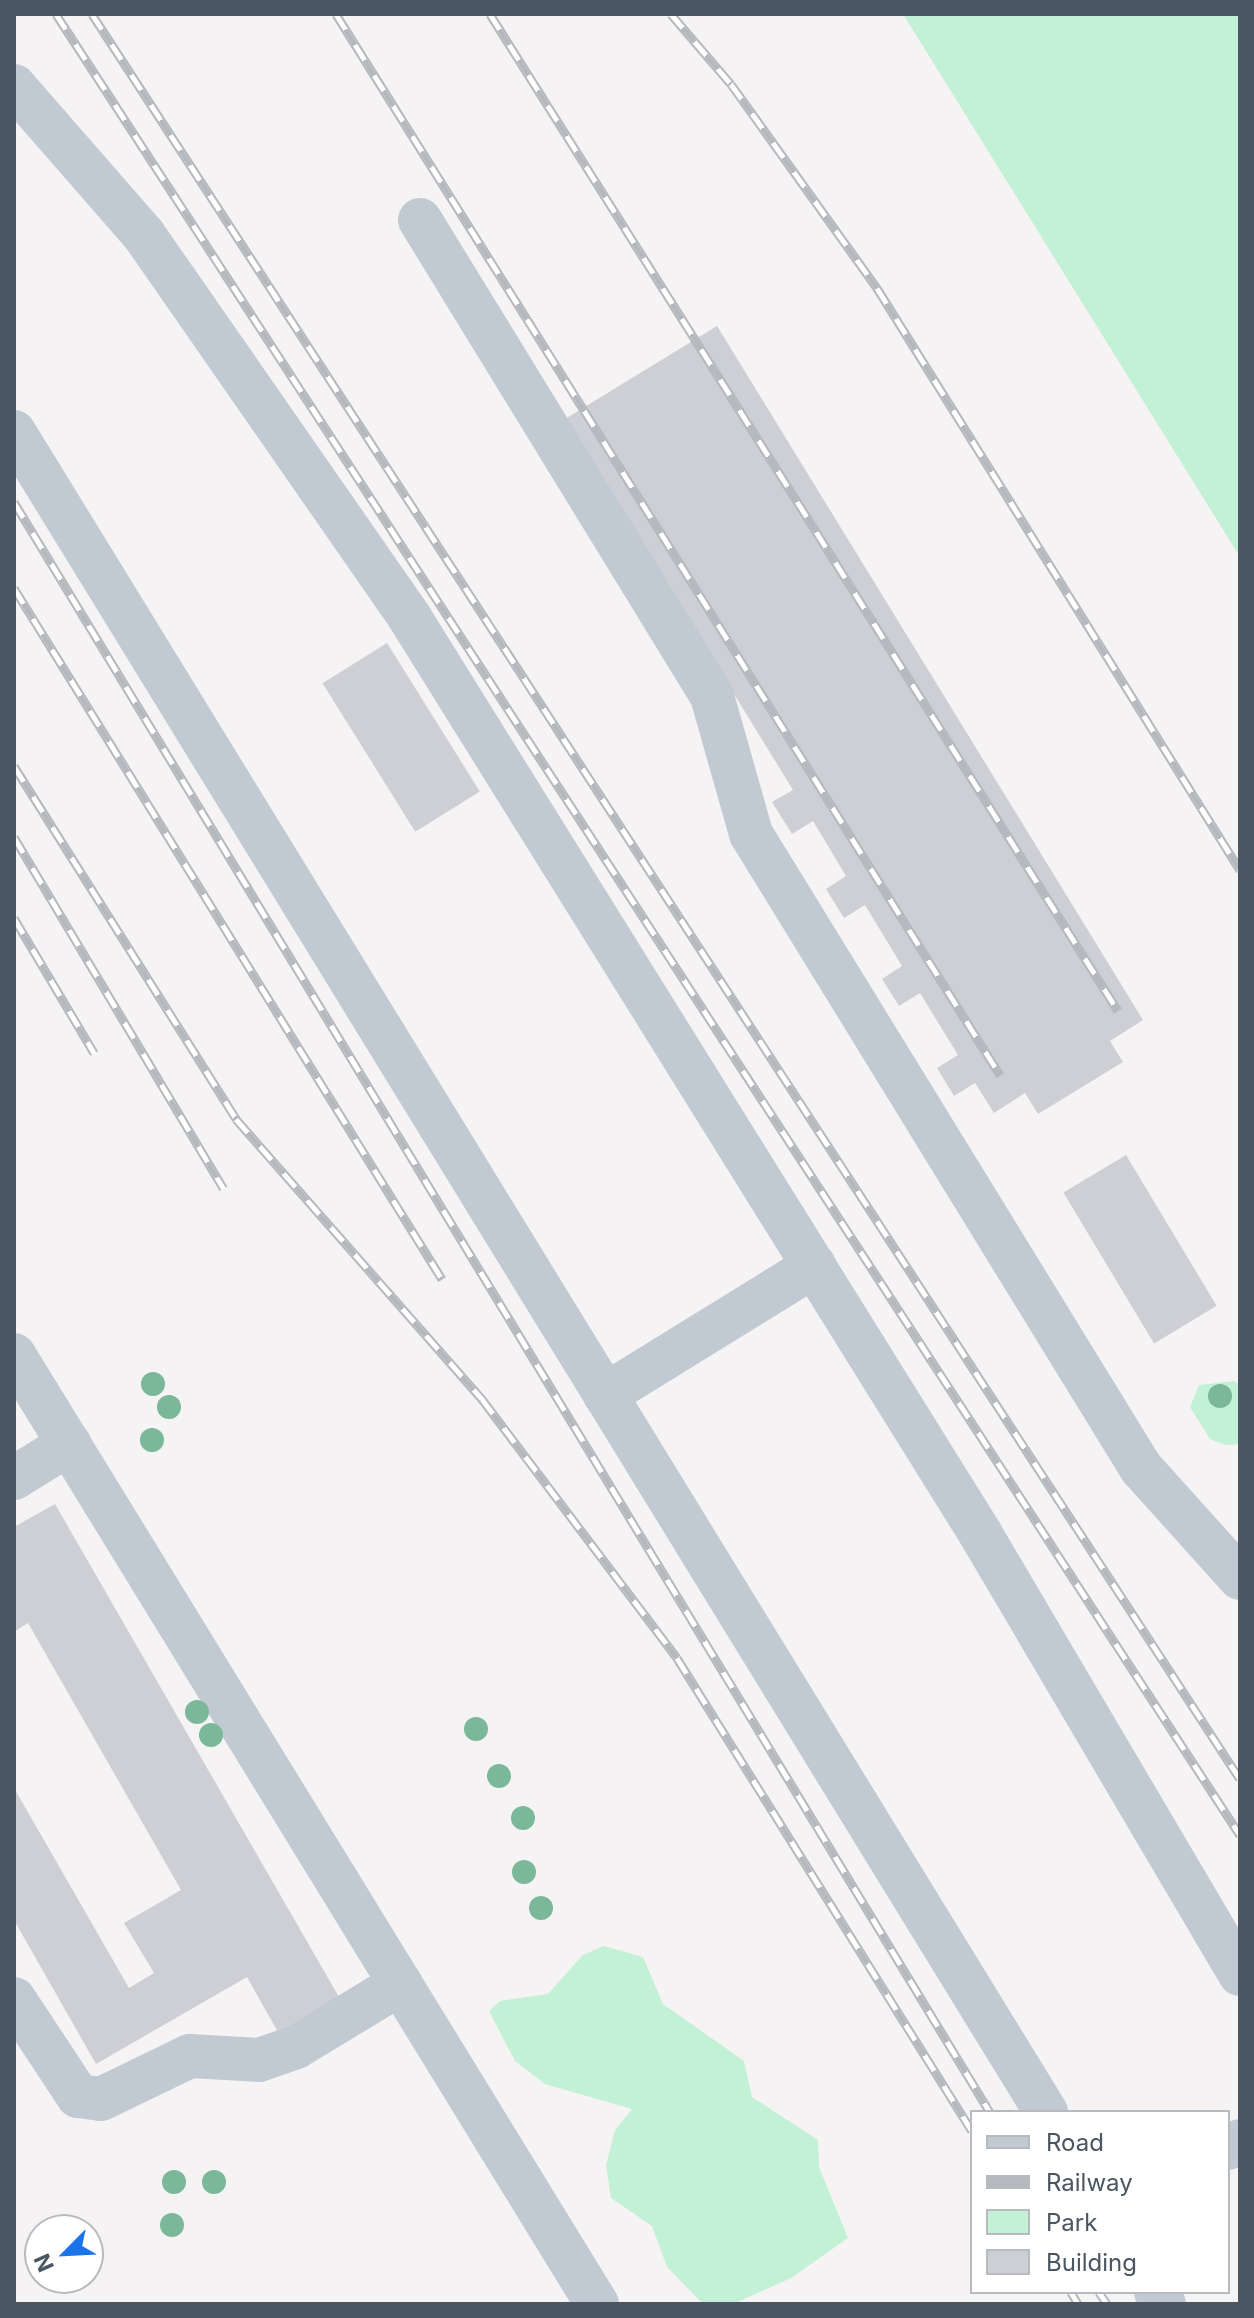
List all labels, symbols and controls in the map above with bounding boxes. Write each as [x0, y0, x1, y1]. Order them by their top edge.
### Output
legend [970, 2110, 1230, 2294]
text: Road [1046, 2128, 1104, 2157]
text: Railway [1046, 2168, 1133, 2197]
text: Park [1046, 2208, 1097, 2237]
north arrow [24, 2214, 104, 2294]
text: Building [1046, 2248, 1137, 2277]
text: N [29, 2250, 59, 2276]

